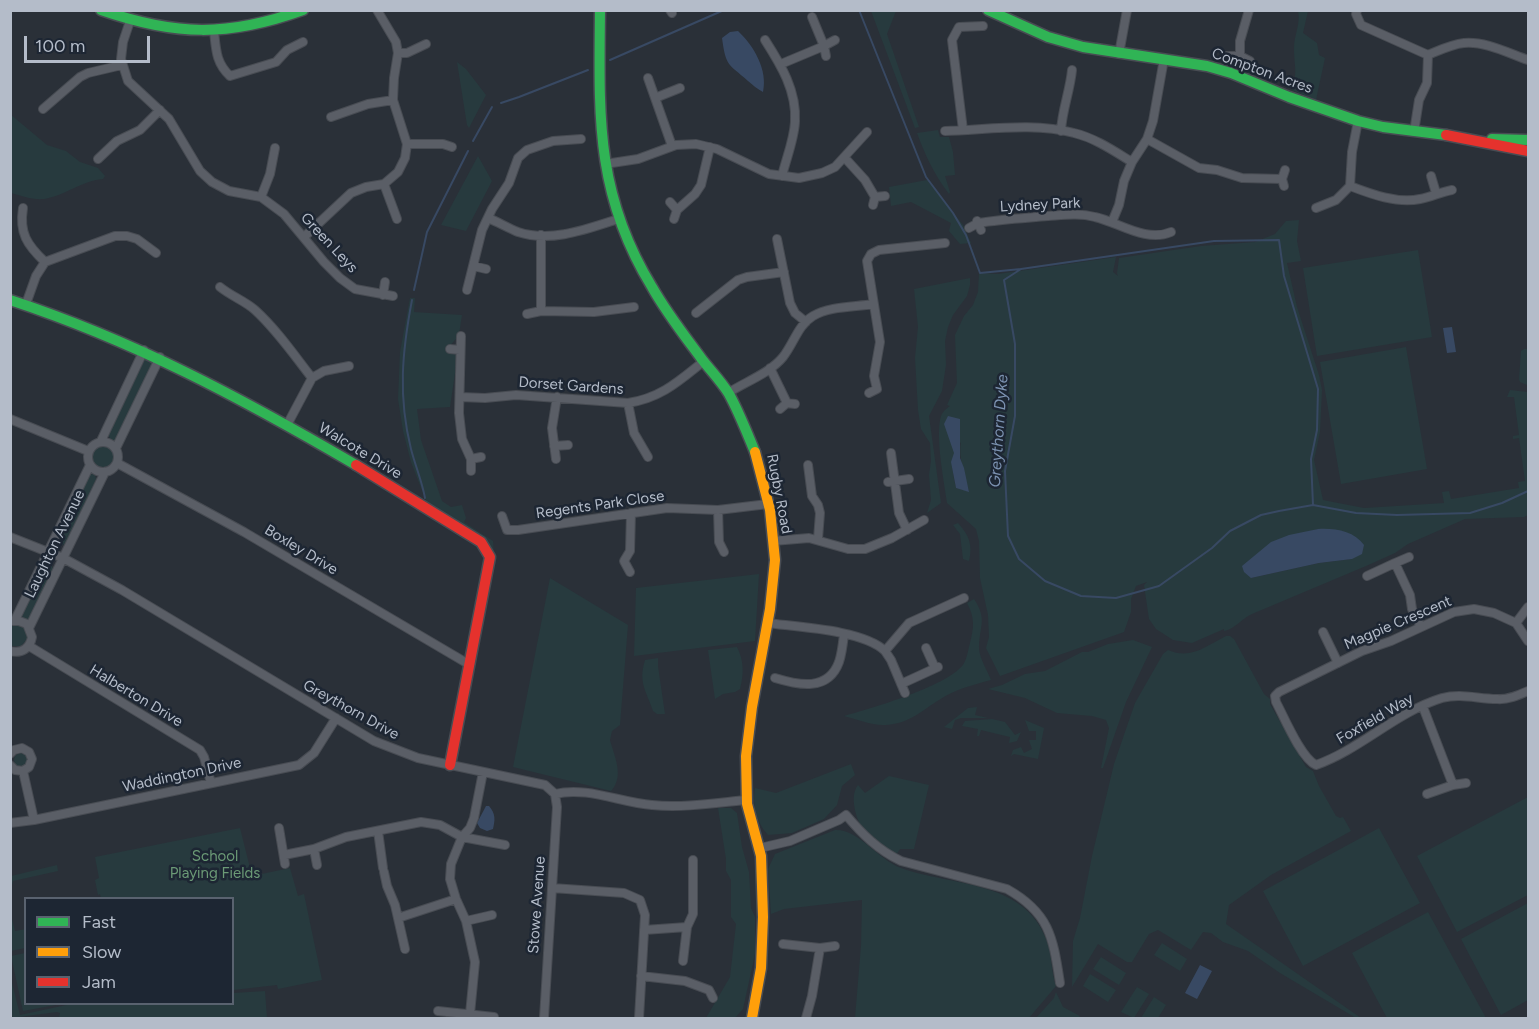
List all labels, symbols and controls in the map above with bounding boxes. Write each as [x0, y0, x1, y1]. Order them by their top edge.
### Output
scale bar [27, 24, 153, 62]
text: 100 m [35, 35, 85, 57]
street label: Compton Acres [1209, 44, 1315, 98]
street label: Lydney Park [999, 194, 1081, 216]
street label: Green Leys [297, 209, 361, 277]
street label: Dorset Gardens [518, 373, 624, 399]
water label: Greythorn Dyke [985, 374, 1013, 488]
street label: Walcote Drive [315, 419, 405, 483]
street label: Rugby Road [762, 452, 796, 536]
street label: Laughton Avenue [21, 487, 89, 601]
street label: Regents Park Close [535, 487, 665, 523]
street label: Boxley Drive [261, 521, 341, 579]
street label: Magpie Crescent [1342, 592, 1454, 654]
street label: Halberton Drive [86, 661, 186, 731]
street label: Greythorn Drive [300, 676, 402, 744]
street label: Foxfield Way [1333, 690, 1417, 748]
street label: Waddington Drive [121, 754, 243, 796]
park label: School Playing Fields [170, 848, 260, 883]
street label: Stowe Avenue [525, 856, 549, 954]
legend [24, 897, 234, 1005]
text: Fast [82, 911, 116, 933]
text: Slow [82, 941, 121, 963]
text: Jam [82, 971, 116, 993]

